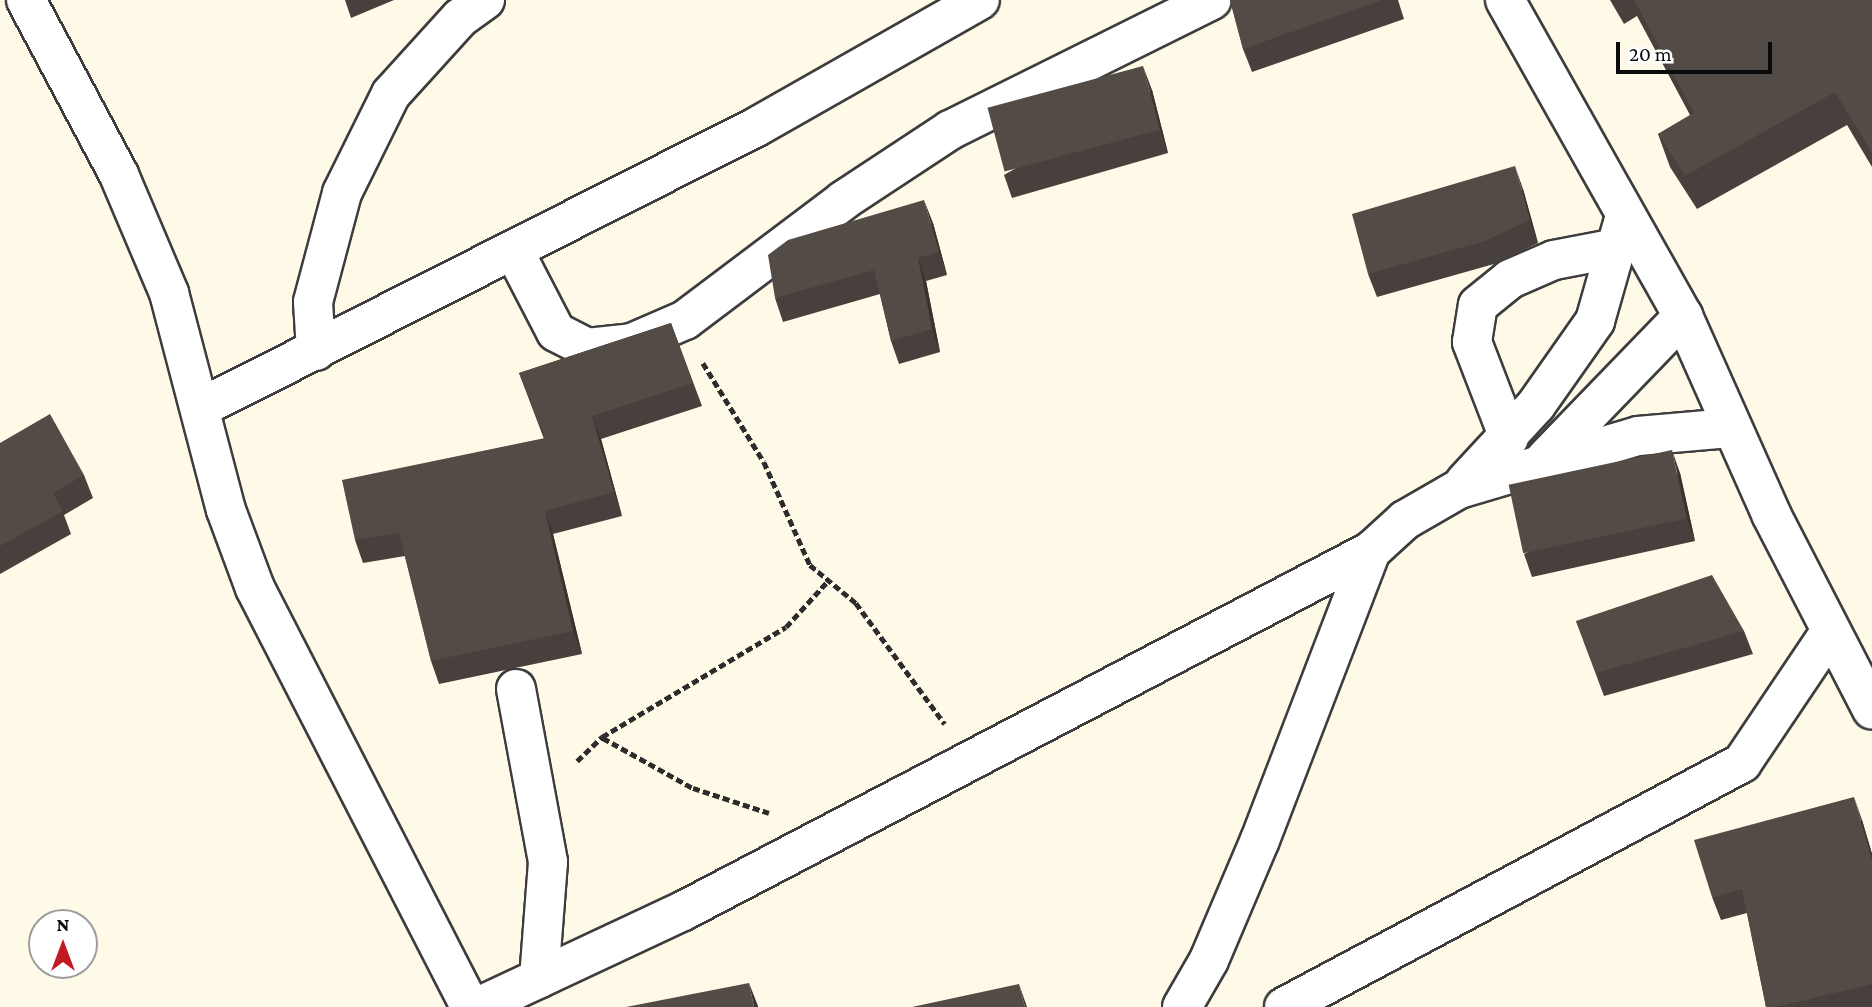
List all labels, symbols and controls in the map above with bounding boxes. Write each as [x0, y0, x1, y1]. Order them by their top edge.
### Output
scale bar [1620, 28, 1776, 72]
text: 20 m [1629, 42, 1672, 66]
north arrow [28, 909, 98, 979]
text: N [57, 914, 69, 935]

